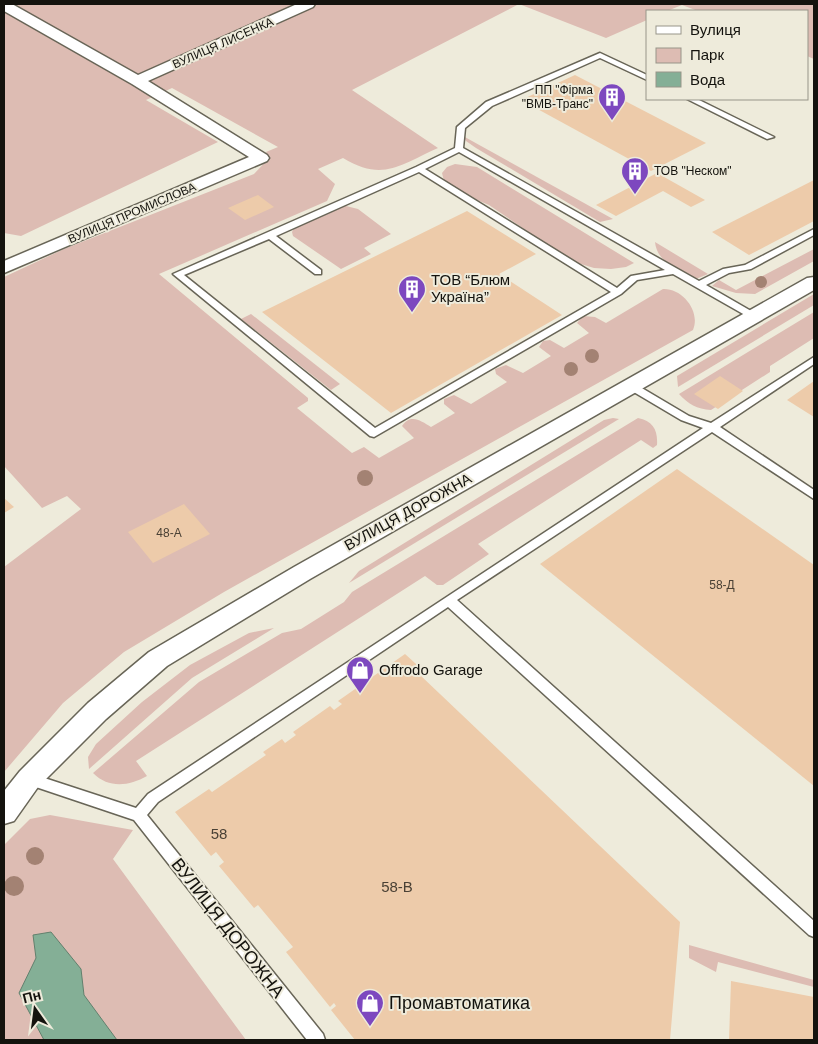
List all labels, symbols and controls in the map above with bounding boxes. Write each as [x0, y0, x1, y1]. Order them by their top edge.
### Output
legend [646, 10, 808, 100]
street label: ВУЛИЦЯ ЛИСЕНКА [170, 14, 276, 72]
text: Вулиця [690, 21, 741, 38]
text: Парк [690, 46, 724, 63]
text: Вода [690, 71, 726, 88]
building icon: ПП "Фірма "ВМВ-Транс" [597, 82, 627, 121]
place label: ПП "Фірма "ВМВ-Транс" [522, 83, 593, 111]
building icon: ТОВ "Неском" [620, 156, 650, 195]
place label: ТОВ "Неском" [654, 164, 732, 178]
street label: ВУЛИЦЯ ПРОМИСЛОВА [66, 180, 198, 246]
place label: ТОВ “Блюм Україна” [431, 271, 510, 305]
building icon: ТОВ “Блюм Україна” [397, 274, 427, 313]
street label: ВУЛИЦЯ ДОРОЖНА [341, 470, 474, 554]
house number: 48-А [156, 526, 182, 540]
house number: 58-Д [709, 578, 735, 592]
shop icon: Offrodo Garage [345, 655, 375, 694]
place label: Offrodo Garage [379, 661, 483, 678]
house number: 58 [211, 825, 227, 842]
street label: ВУЛИЦЯ ДОРОЖНА [167, 854, 289, 1002]
house number: 58-В [381, 878, 413, 895]
north arrow [10, 984, 60, 1034]
text: Пн [21, 986, 43, 1006]
shop icon: Промавтоматика [355, 988, 385, 1027]
place label: Промавтоматика [389, 993, 531, 1013]

